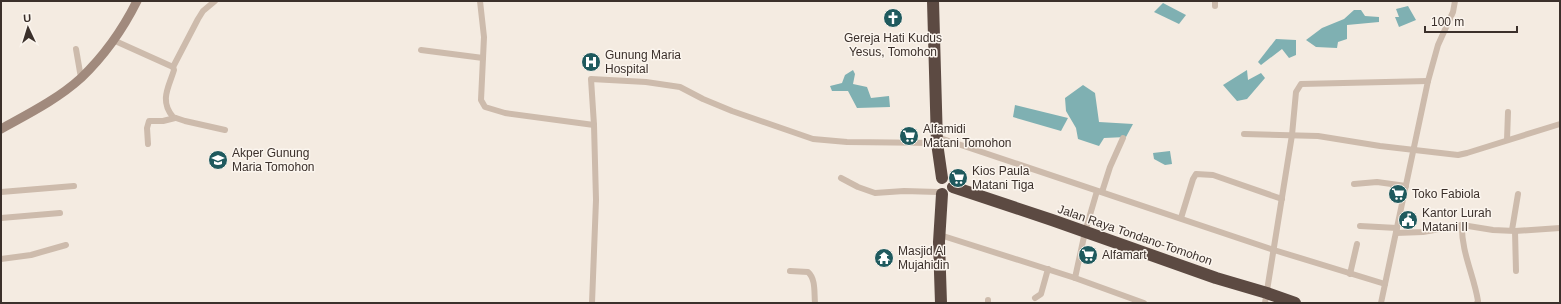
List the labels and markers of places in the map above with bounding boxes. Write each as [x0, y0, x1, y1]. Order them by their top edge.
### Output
church icon: Gereja Hati Kudus Yesus, Tomohon [882, 7, 904, 29]
place label: Gereja Hati Kudus Yesus, Tomohon [844, 31, 942, 59]
place label: Gunung Maria Hospital [605, 48, 681, 76]
hospital icon: Gunung Maria Hospital [580, 51, 602, 73]
place label: Alfamidi Matani Tomohon [923, 122, 1012, 150]
supermarket icon: Alfamidi Matani Tomohon [898, 125, 920, 147]
place label: Akper Gunung Maria Tomohon [232, 146, 315, 174]
school or university icon: Akper Gunung Maria Tomohon [207, 149, 229, 171]
place label: Kios Paula Matani Tiga [972, 164, 1034, 192]
supermarket icon: Kios Paula Matani Tiga [947, 167, 969, 189]
supermarket icon: Toko Fabiola [1387, 183, 1409, 205]
place label: Toko Fabiola [1412, 187, 1480, 201]
place label: Kantor Lurah Matani II [1422, 206, 1491, 234]
public building icon: Kantor Lurah Matani II [1397, 209, 1419, 231]
place label: Masjid Al Mujahidin [898, 244, 949, 272]
supermarket icon: Alfamart [1077, 244, 1099, 266]
temple icon: Masjid Al Mujahidin [873, 247, 895, 269]
place label: Alfamart [1102, 248, 1147, 262]

